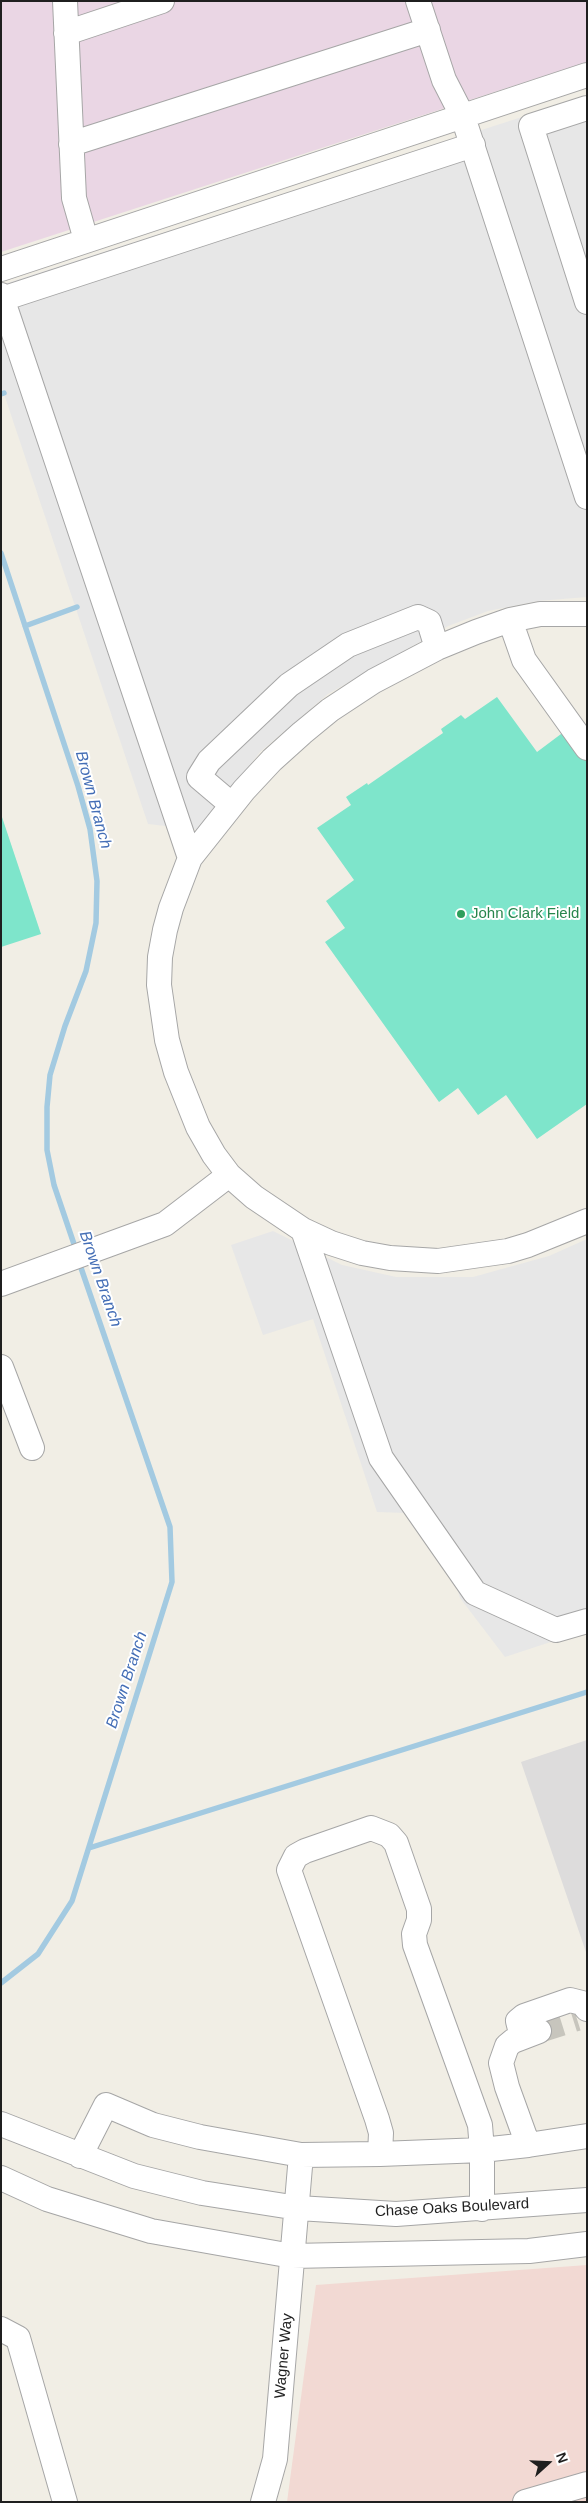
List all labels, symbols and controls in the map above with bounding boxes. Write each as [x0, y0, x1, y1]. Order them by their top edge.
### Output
water label: Brown Branch [71, 749, 115, 851]
place label: John Clark Field [471, 905, 579, 923]
marker: John Clark Field [455, 908, 467, 920]
water label: Brown Branch [75, 1228, 125, 1330]
water label: Brown Branch [102, 1629, 152, 1731]
street label: Chase Oaks Boulevard [375, 2195, 529, 2221]
street label: Wagner Way [271, 2313, 297, 2399]
north arrow [523, 2438, 573, 2488]
text: N [553, 2450, 571, 2465]

